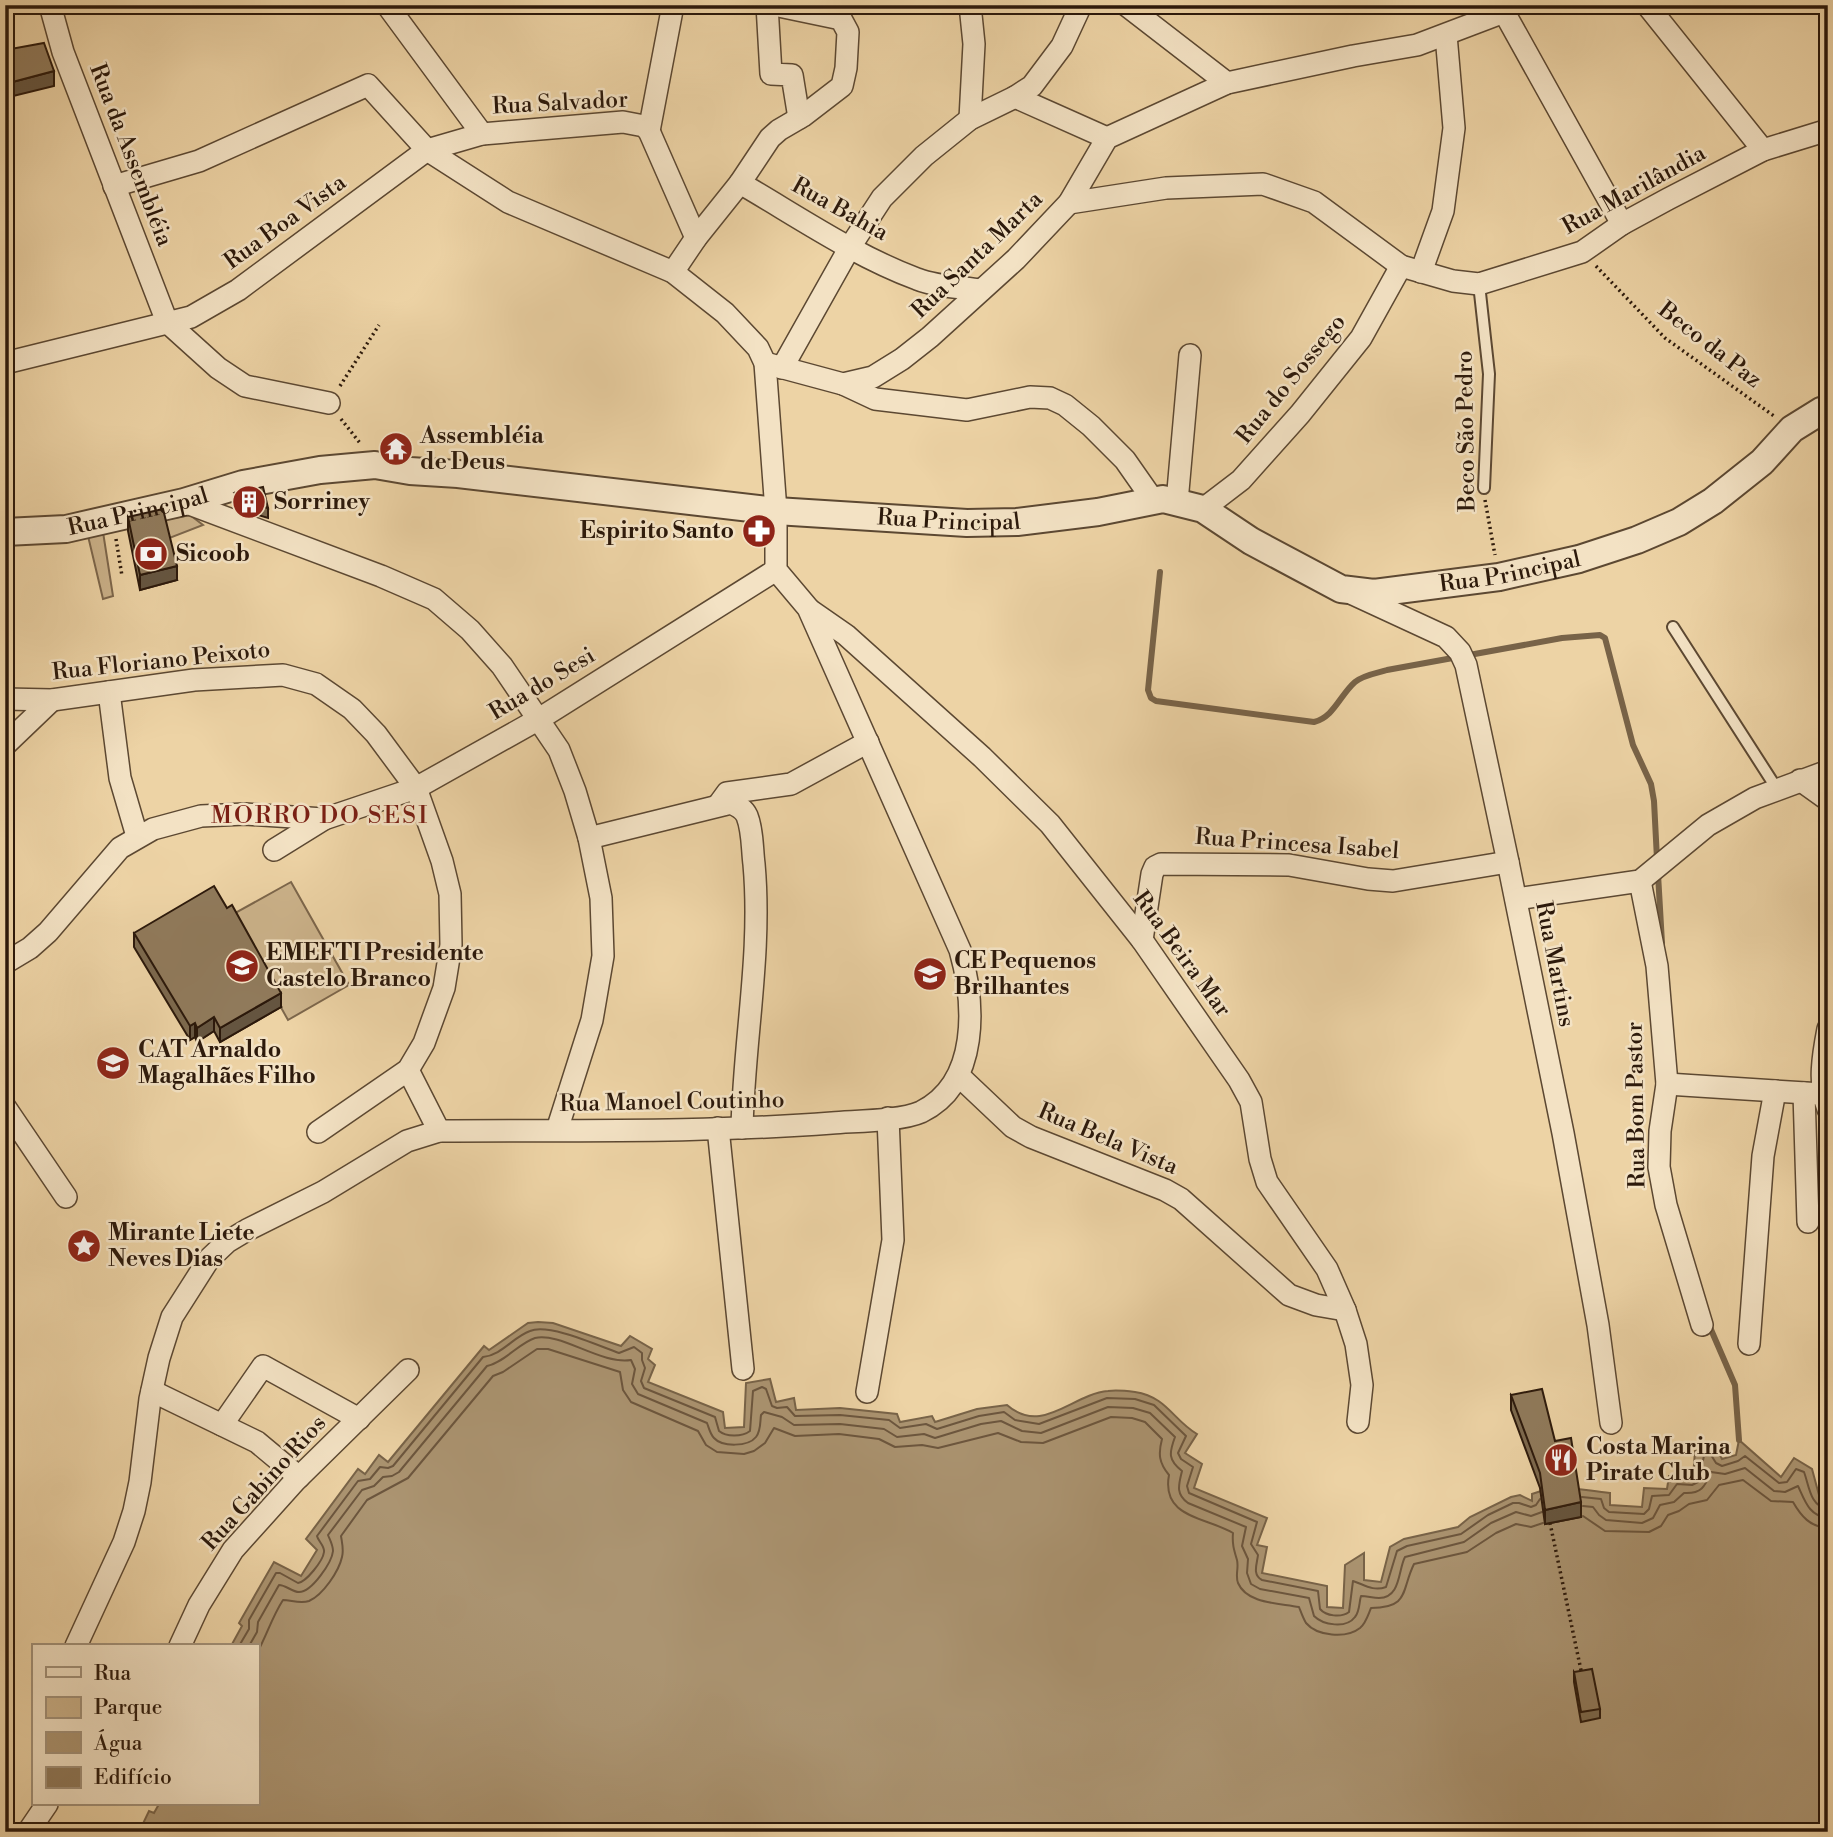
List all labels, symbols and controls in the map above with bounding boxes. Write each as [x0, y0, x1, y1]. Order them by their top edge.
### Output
street label: Rua da Assembléia [83, 60, 179, 251]
street label: Rua Salvador [491, 85, 629, 121]
street label: Rua Marilândia [1557, 139, 1711, 241]
street label: Rua Boa Vista [219, 168, 352, 276]
street label: Rua Bahia [787, 171, 894, 247]
street label: Rua Santa Marta [906, 185, 1049, 325]
street label: Beco da Paz [1652, 295, 1767, 394]
street label: Rua do Sossego [1230, 308, 1352, 450]
street label: Beco São Pedro [1451, 350, 1481, 513]
place label: Assembléia de Deus [419, 422, 544, 476]
temple icon: Assembléia de Deus [377, 430, 415, 468]
street label: Rua Principal [65, 481, 212, 542]
building icon: Sorriney [230, 483, 268, 521]
place label: Sorriney [274, 488, 370, 516]
street label: Rua Principal [876, 503, 1022, 537]
pharmacy icon: Espirito Santo [740, 512, 778, 550]
place label: Espirito Santo [580, 517, 734, 545]
bank icon: Sicoob [132, 535, 170, 573]
place label: Sicoob [176, 540, 250, 568]
street label: Rua Principal [1437, 545, 1584, 599]
street label: Rua Floriano Peixoto [50, 636, 272, 686]
street label: Rua do Sesi [484, 641, 600, 727]
district label: MORRO DO SESI [211, 801, 429, 831]
street label: Rua Princesa Isabel [1194, 823, 1400, 865]
street label: Rua Beira Mar [1127, 886, 1237, 1022]
street label: Rua Martins [1529, 899, 1581, 1029]
place label: EMEFTI Presidente Castelo Branco [266, 939, 484, 993]
school or university icon: EMEFTI Presidente Castelo Branco [223, 947, 261, 985]
place label: CE Pequenos Brilhantes [954, 947, 1096, 1001]
school or university icon: CE Pequenos Brilhantes [911, 955, 949, 993]
street label: Rua Bom Pastor [1621, 1021, 1651, 1188]
place label: CAT Arnaldo Magalhães Filho [138, 1036, 316, 1090]
school or university icon: CAT Arnaldo Magalhães Filho [94, 1044, 132, 1082]
street label: Rua Manoel Coutinho [559, 1086, 785, 1118]
street label: Rua Bela Vista [1034, 1097, 1183, 1181]
place label: Mirante Liete Neves Dias [108, 1219, 255, 1273]
place icon: Mirante Liete Neves Dias [65, 1227, 103, 1265]
street label: Rua Gabino Rios [196, 1410, 332, 1556]
place label: Costa Marina Pirate Club [1586, 1433, 1731, 1487]
restaurant icon: Costa Marina Pirate Club [1542, 1441, 1580, 1479]
legend [32, 1644, 259, 1806]
text: Rua [94, 1661, 131, 1687]
text: Parque [94, 1695, 162, 1721]
text: Água [93, 1729, 143, 1757]
text: Edifício [94, 1765, 172, 1791]

